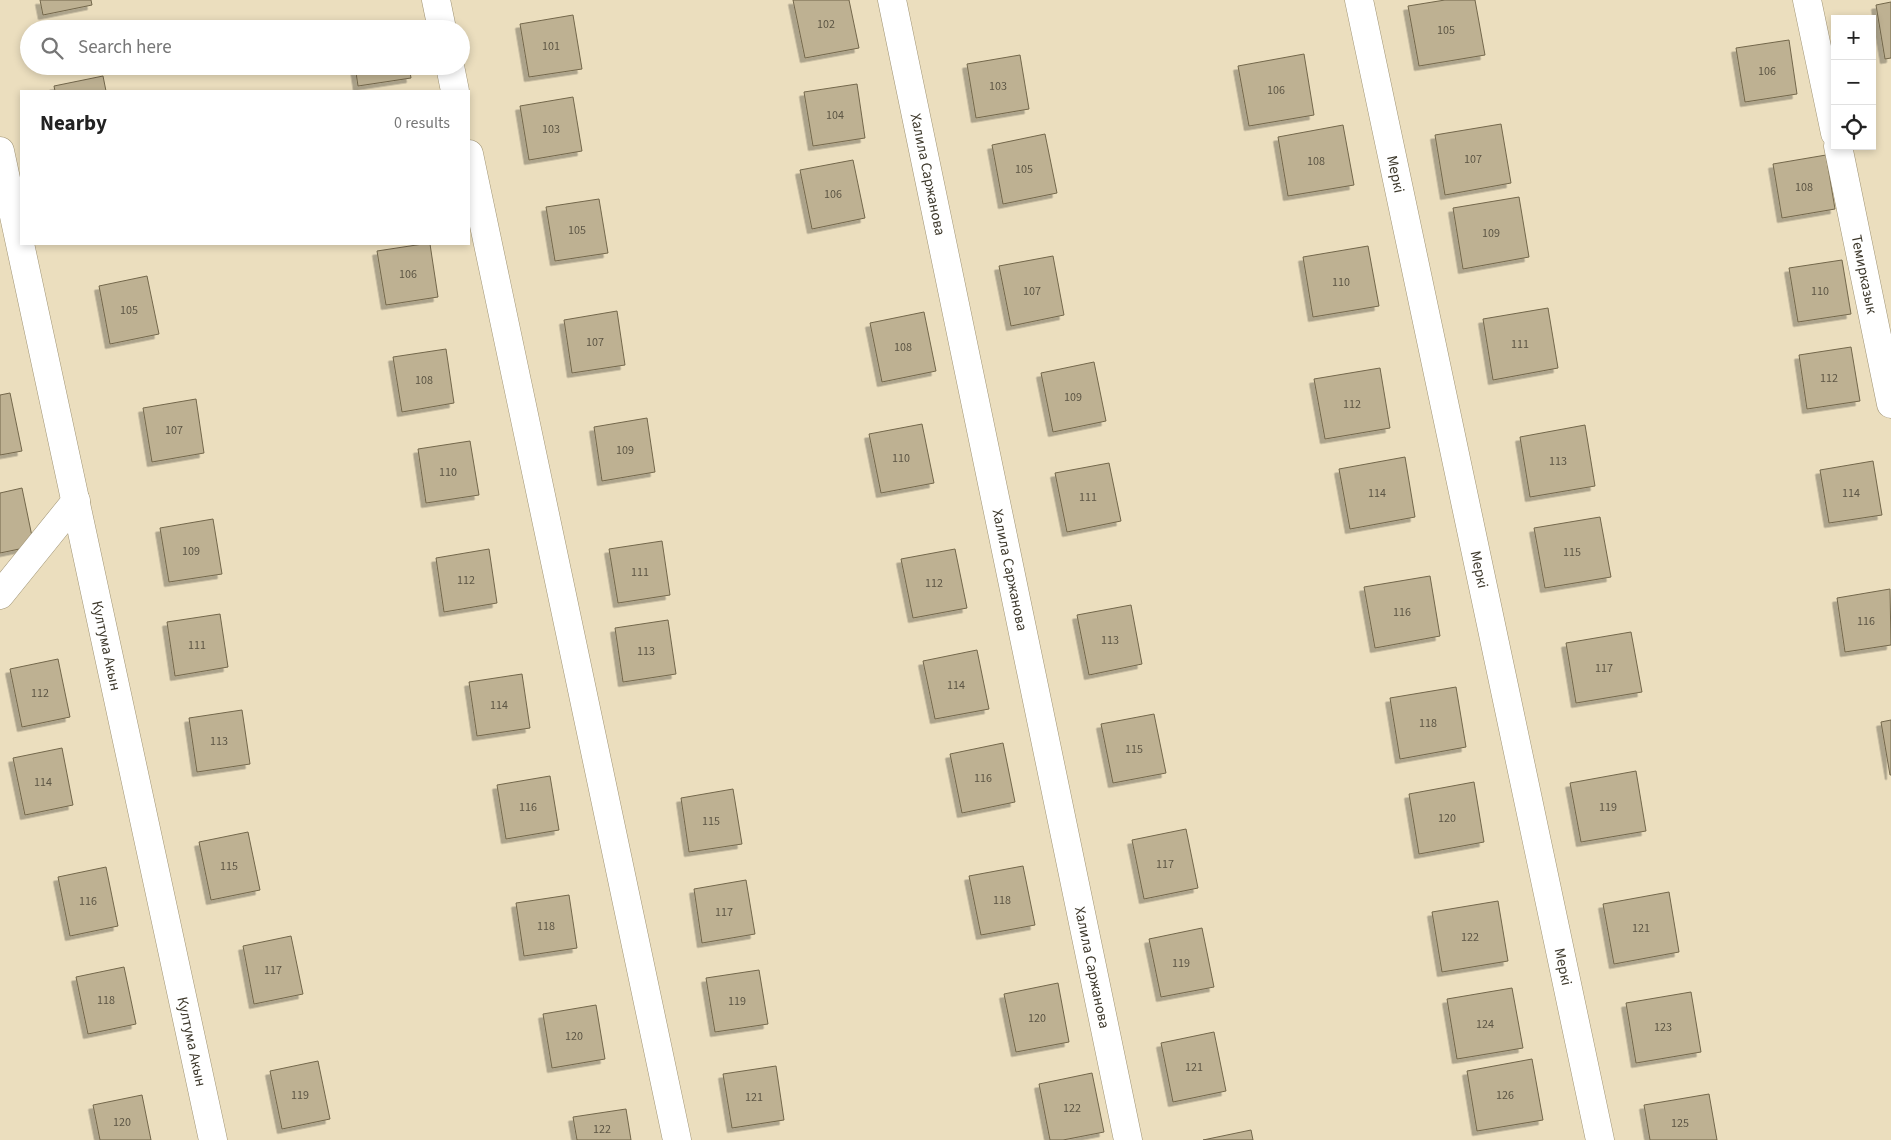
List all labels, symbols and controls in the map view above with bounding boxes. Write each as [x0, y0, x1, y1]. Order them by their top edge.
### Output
map controls [1831, 15, 1876, 150]
button: + [1831, 15, 1876, 60]
house number: 102 [817, 16, 835, 33]
search box [20, 20, 470, 75]
house number: 105 [1437, 22, 1455, 39]
icon: search [38, 34, 66, 62]
text: Search here [78, 34, 172, 61]
house number: 101 [542, 38, 560, 55]
button: − [1831, 60, 1876, 105]
house number: 106 [1758, 63, 1776, 80]
house number: 103 [989, 78, 1007, 95]
house number: 106 [1267, 82, 1285, 99]
button: locate [1831, 105, 1876, 150]
house number: 104 [826, 107, 844, 124]
text: Nearby [40, 108, 107, 138]
street label: Халила Саржанова [905, 111, 951, 237]
text: 0 results [394, 112, 450, 134]
house number: 103 [542, 121, 560, 138]
house number: 107 [1464, 151, 1482, 168]
house number: 108 [1307, 153, 1325, 170]
street label: Меркі [1382, 153, 1410, 195]
house number: 105 [1015, 161, 1033, 178]
house number: 108 [1795, 179, 1813, 196]
house number: 106 [824, 186, 842, 203]
house number: 105 [568, 222, 586, 239]
house number: 109 [1482, 225, 1500, 242]
street label: Темирказык [1846, 233, 1883, 316]
house number: 106 [399, 266, 417, 283]
house number: 110 [1332, 274, 1350, 291]
house number: 107 [1023, 283, 1041, 300]
house number: 110 [1811, 283, 1829, 300]
house number: 105 [120, 302, 138, 319]
house number: 107 [586, 334, 604, 351]
house number: 111 [1511, 336, 1529, 353]
house number: 108 [894, 339, 912, 356]
house number: 112 [1820, 370, 1838, 387]
house number: 108 [415, 372, 433, 389]
house number: 109 [1064, 389, 1082, 406]
house number: 112 [1343, 396, 1361, 413]
house number: 107 [165, 422, 183, 439]
house number: 109 [616, 442, 634, 459]
house number: 110 [892, 450, 910, 467]
house number: 113 [1549, 453, 1567, 470]
house number: 110 [439, 464, 457, 481]
house number: 114 [1368, 485, 1386, 502]
house number: 114 [1842, 485, 1860, 502]
house number: 111 [1079, 489, 1097, 506]
street label: Халила Саржанова [987, 507, 1033, 633]
house number: 109 [182, 543, 200, 560]
house number: 115 [1563, 544, 1581, 561]
street label: Меркі [1465, 549, 1494, 590]
house number: 111 [631, 564, 649, 581]
house number: 112 [457, 572, 475, 589]
house number: 112 [925, 575, 943, 592]
street label: Култума Акын [87, 599, 126, 693]
house number: 116 [1393, 604, 1411, 621]
house number: 116 [1857, 613, 1875, 630]
house number: 113 [1101, 632, 1119, 649]
house number: 111 [188, 637, 206, 654]
house number: 113 [637, 643, 655, 660]
house number: 117 [1595, 660, 1613, 677]
house number: 114 [947, 677, 965, 694]
house number: 112 [31, 685, 49, 702]
house number: 114 [490, 697, 508, 714]
house number: 118 [1419, 715, 1437, 732]
house number: 113 [210, 733, 228, 750]
house number: 115 [1125, 741, 1143, 758]
house number: 116 [974, 770, 992, 787]
house number: 114 [34, 774, 52, 791]
house number: 116 [519, 799, 537, 816]
house number: 119 [1599, 799, 1617, 816]
house number: 120 [1438, 810, 1456, 827]
house number: 115 [702, 813, 720, 830]
house number: 117 [1156, 856, 1174, 873]
house number: 115 [220, 858, 238, 875]
house number: 118 [993, 892, 1011, 909]
house number: 116 [79, 893, 97, 910]
house number: 117 [715, 904, 733, 921]
street label: Халила Саржанова [1069, 905, 1115, 1030]
house number: 118 [537, 918, 555, 935]
house number: 121 [1632, 920, 1650, 937]
house number: 122 [1461, 929, 1479, 946]
street label: Меркі [1549, 946, 1578, 987]
house number: 119 [1172, 955, 1190, 972]
house number: 117 [264, 962, 282, 979]
house number: 118 [97, 992, 115, 1009]
house number: 119 [728, 993, 746, 1010]
street label: Култума Акын [172, 995, 212, 1089]
house number: 120 [1028, 1010, 1046, 1027]
house number: 124 [1476, 1016, 1494, 1033]
house number: 123 [1654, 1019, 1672, 1036]
house number: 120 [565, 1028, 583, 1045]
house number: 121 [1185, 1059, 1203, 1076]
house number: 119 [291, 1087, 309, 1104]
house number: 126 [1496, 1087, 1514, 1104]
house number: 121 [745, 1089, 763, 1106]
house number: 122 [1063, 1100, 1081, 1117]
house number: 120 [113, 1114, 131, 1131]
house number: 125 [1671, 1115, 1689, 1132]
house number: 122 [593, 1121, 611, 1138]

